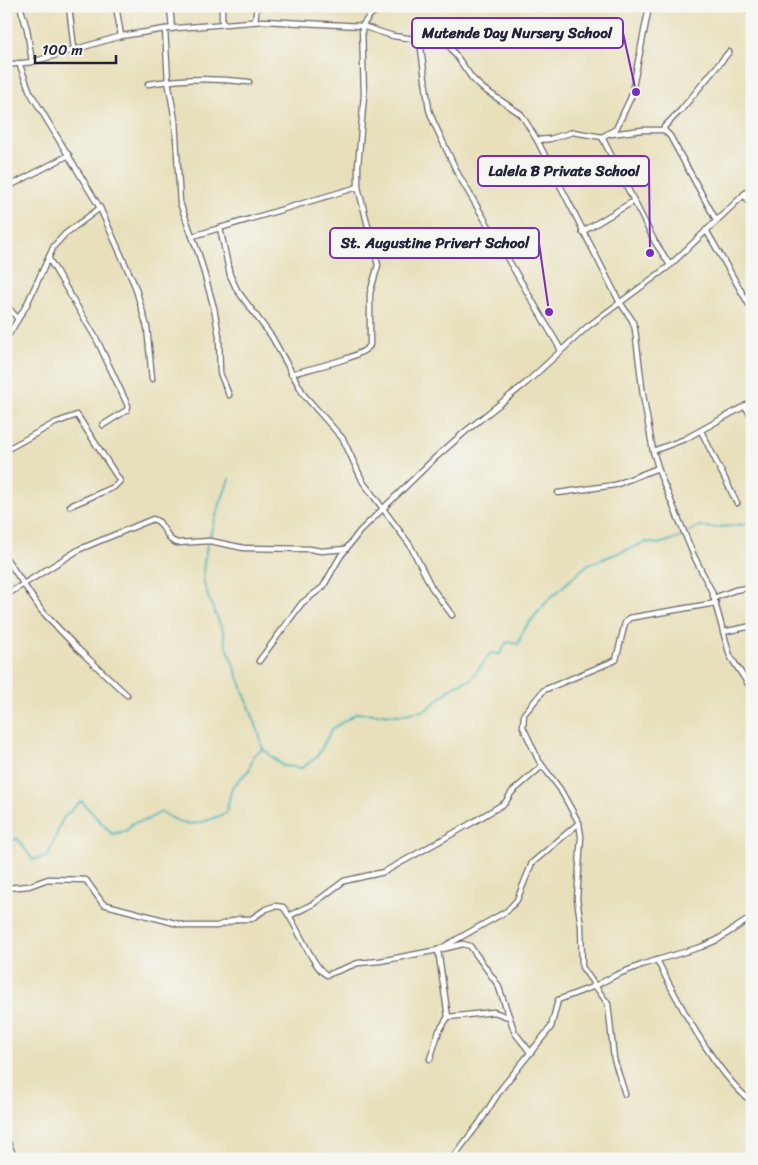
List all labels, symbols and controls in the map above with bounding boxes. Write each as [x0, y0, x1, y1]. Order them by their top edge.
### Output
callout: Mutende Day Nursery School [412, 18, 623, 48]
text: Mutende Day Nursery School [421, 20, 613, 46]
scale bar [35, 32, 116, 64]
text: 100 m [42, 37, 83, 63]
callout: Lalela B Private School [478, 156, 649, 186]
text: Lalela B Private School [488, 158, 640, 184]
callout: St. Augustine Privert School [330, 228, 539, 258]
text: St. Augustine Privert School [340, 230, 530, 256]

